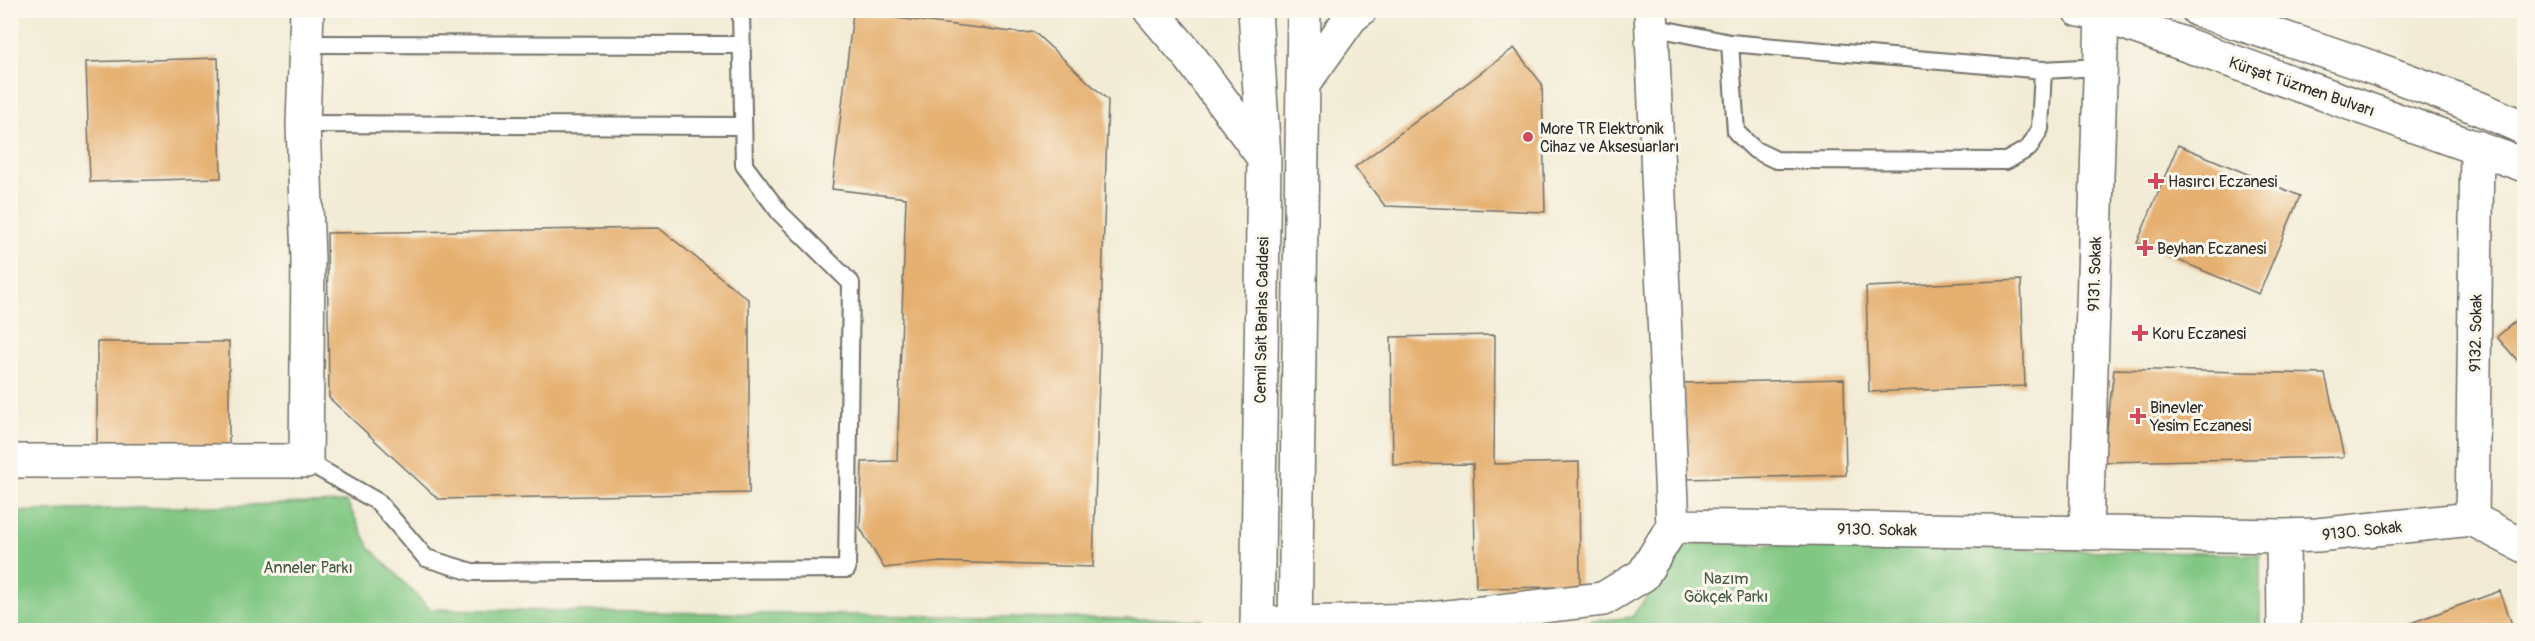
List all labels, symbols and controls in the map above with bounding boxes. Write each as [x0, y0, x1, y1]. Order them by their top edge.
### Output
street label: Kürşat Tüzmen Bulvarı [2226, 53, 2377, 121]
place label: More TR Elektronik Cihaz ve Aksesuarları [1540, 119, 1679, 157]
marker: More TR Elektronik Cihaz ve Aksesuarları [1521, 130, 1535, 144]
place label: Hasırcı Eczanesi [2168, 172, 2277, 192]
marker: Hasırcı Eczanesi [2149, 174, 2163, 188]
street label: Cemil Sait Barlas Caddesi [1251, 236, 1273, 403]
street label: 9131. Sokak [2084, 236, 2106, 312]
place label: Beyhan Eczanesi [2157, 239, 2267, 259]
marker: Beyhan Eczanesi [2138, 241, 2152, 255]
street label: 9132. Sokak [2465, 294, 2487, 372]
place label: Koru Eczanesi [2152, 324, 2246, 344]
marker: Koru Eczanesi [2133, 326, 2147, 340]
place label: Binevler Yesim Eczanesi [2149, 398, 2252, 436]
marker: Binevler Yesim Eczanesi [2131, 409, 2145, 423]
street label: 9130. Sokak [2321, 517, 2403, 545]
street label: 9130. Sokak [1837, 519, 1917, 541]
park label: Anneler Parkı [263, 558, 353, 578]
park label: Nazım Gökçek Parkı [1684, 569, 1768, 607]

